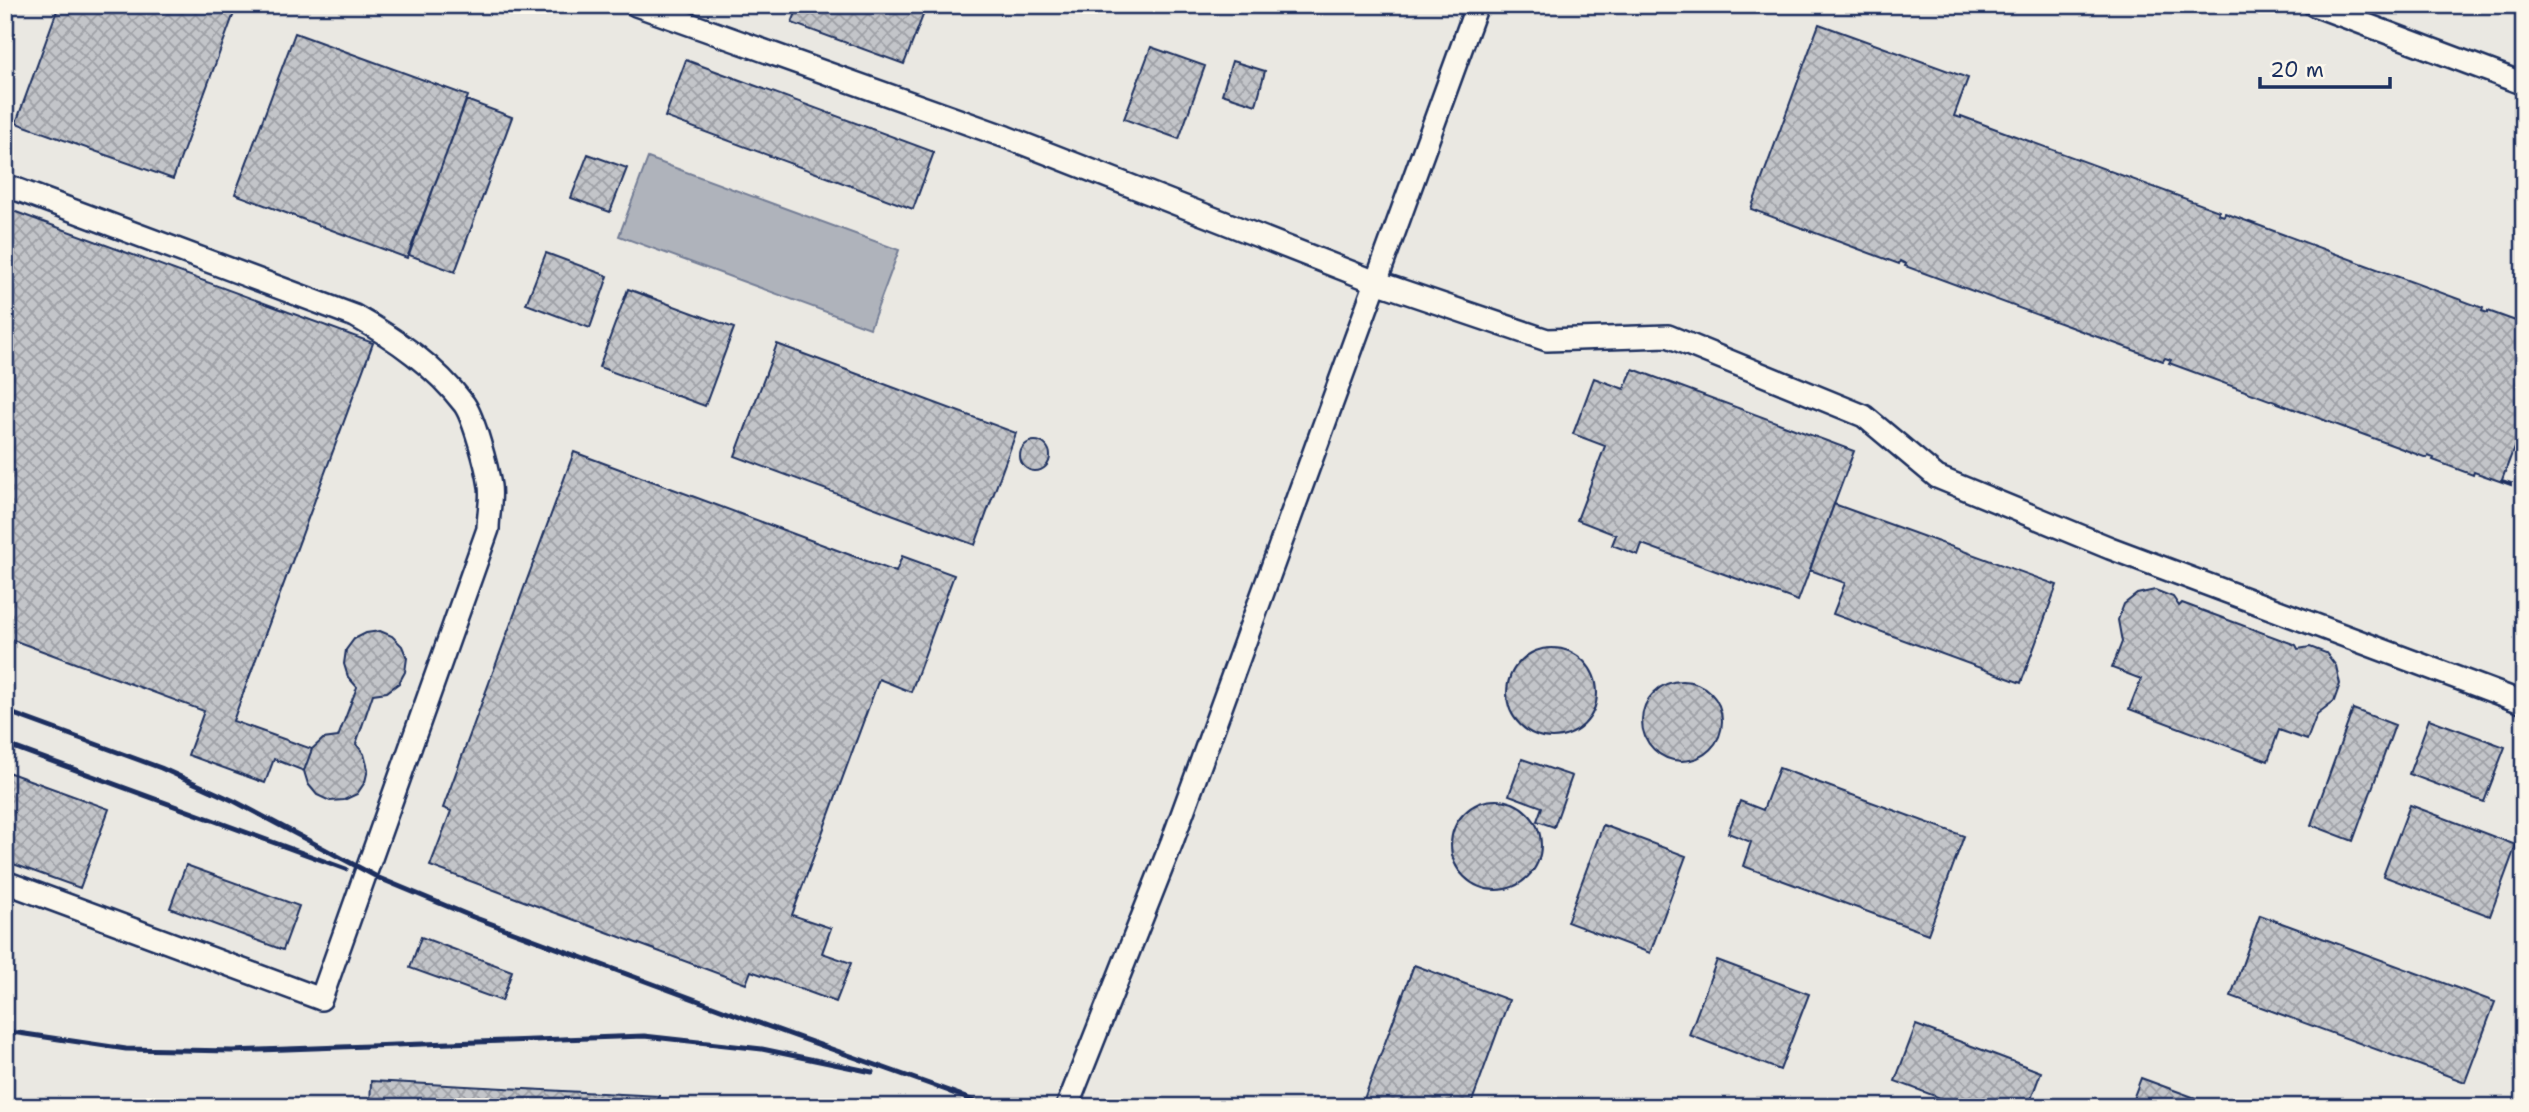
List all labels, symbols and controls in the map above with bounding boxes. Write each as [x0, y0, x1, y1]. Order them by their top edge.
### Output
scale bar [2260, 46, 2389, 90]
text: 20 m [2270, 56, 2324, 84]

